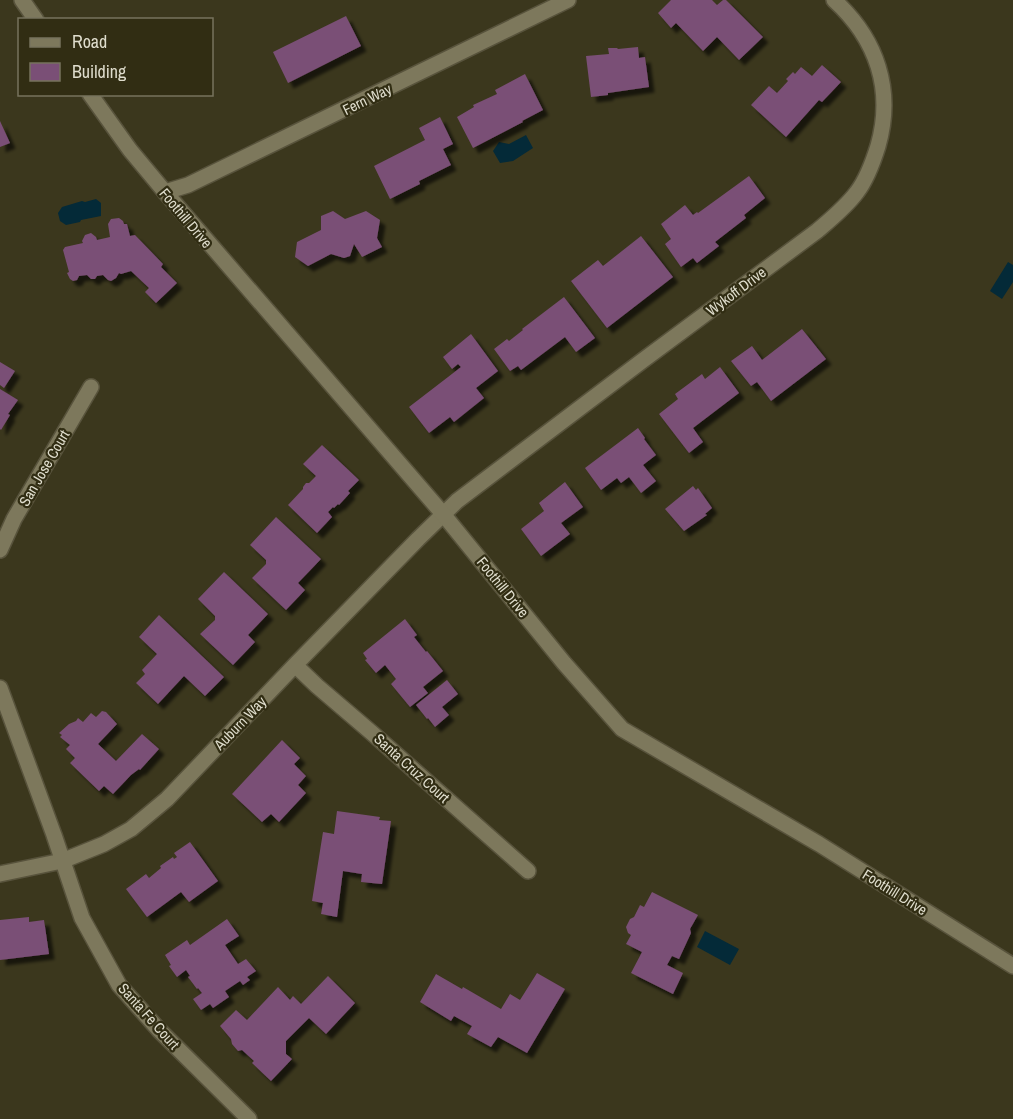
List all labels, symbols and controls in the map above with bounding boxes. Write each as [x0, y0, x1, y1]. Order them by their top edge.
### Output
legend [18, 18, 213, 96]
text: Road [72, 29, 107, 54]
text: Building [72, 59, 127, 84]
street label: Fern Way [339, 78, 396, 120]
street label: Foothill Drive [155, 183, 217, 253]
street label: Wykoff Drive [702, 261, 770, 320]
street label: San Jose Court [14, 426, 75, 510]
street label: Foothill Drive [472, 552, 534, 622]
street label: Auburn Way [208, 691, 271, 755]
street label: Santa Cruz Court [370, 728, 455, 808]
street label: Foothill Drive [859, 864, 931, 920]
street label: Santa Fe Court [113, 978, 185, 1054]

